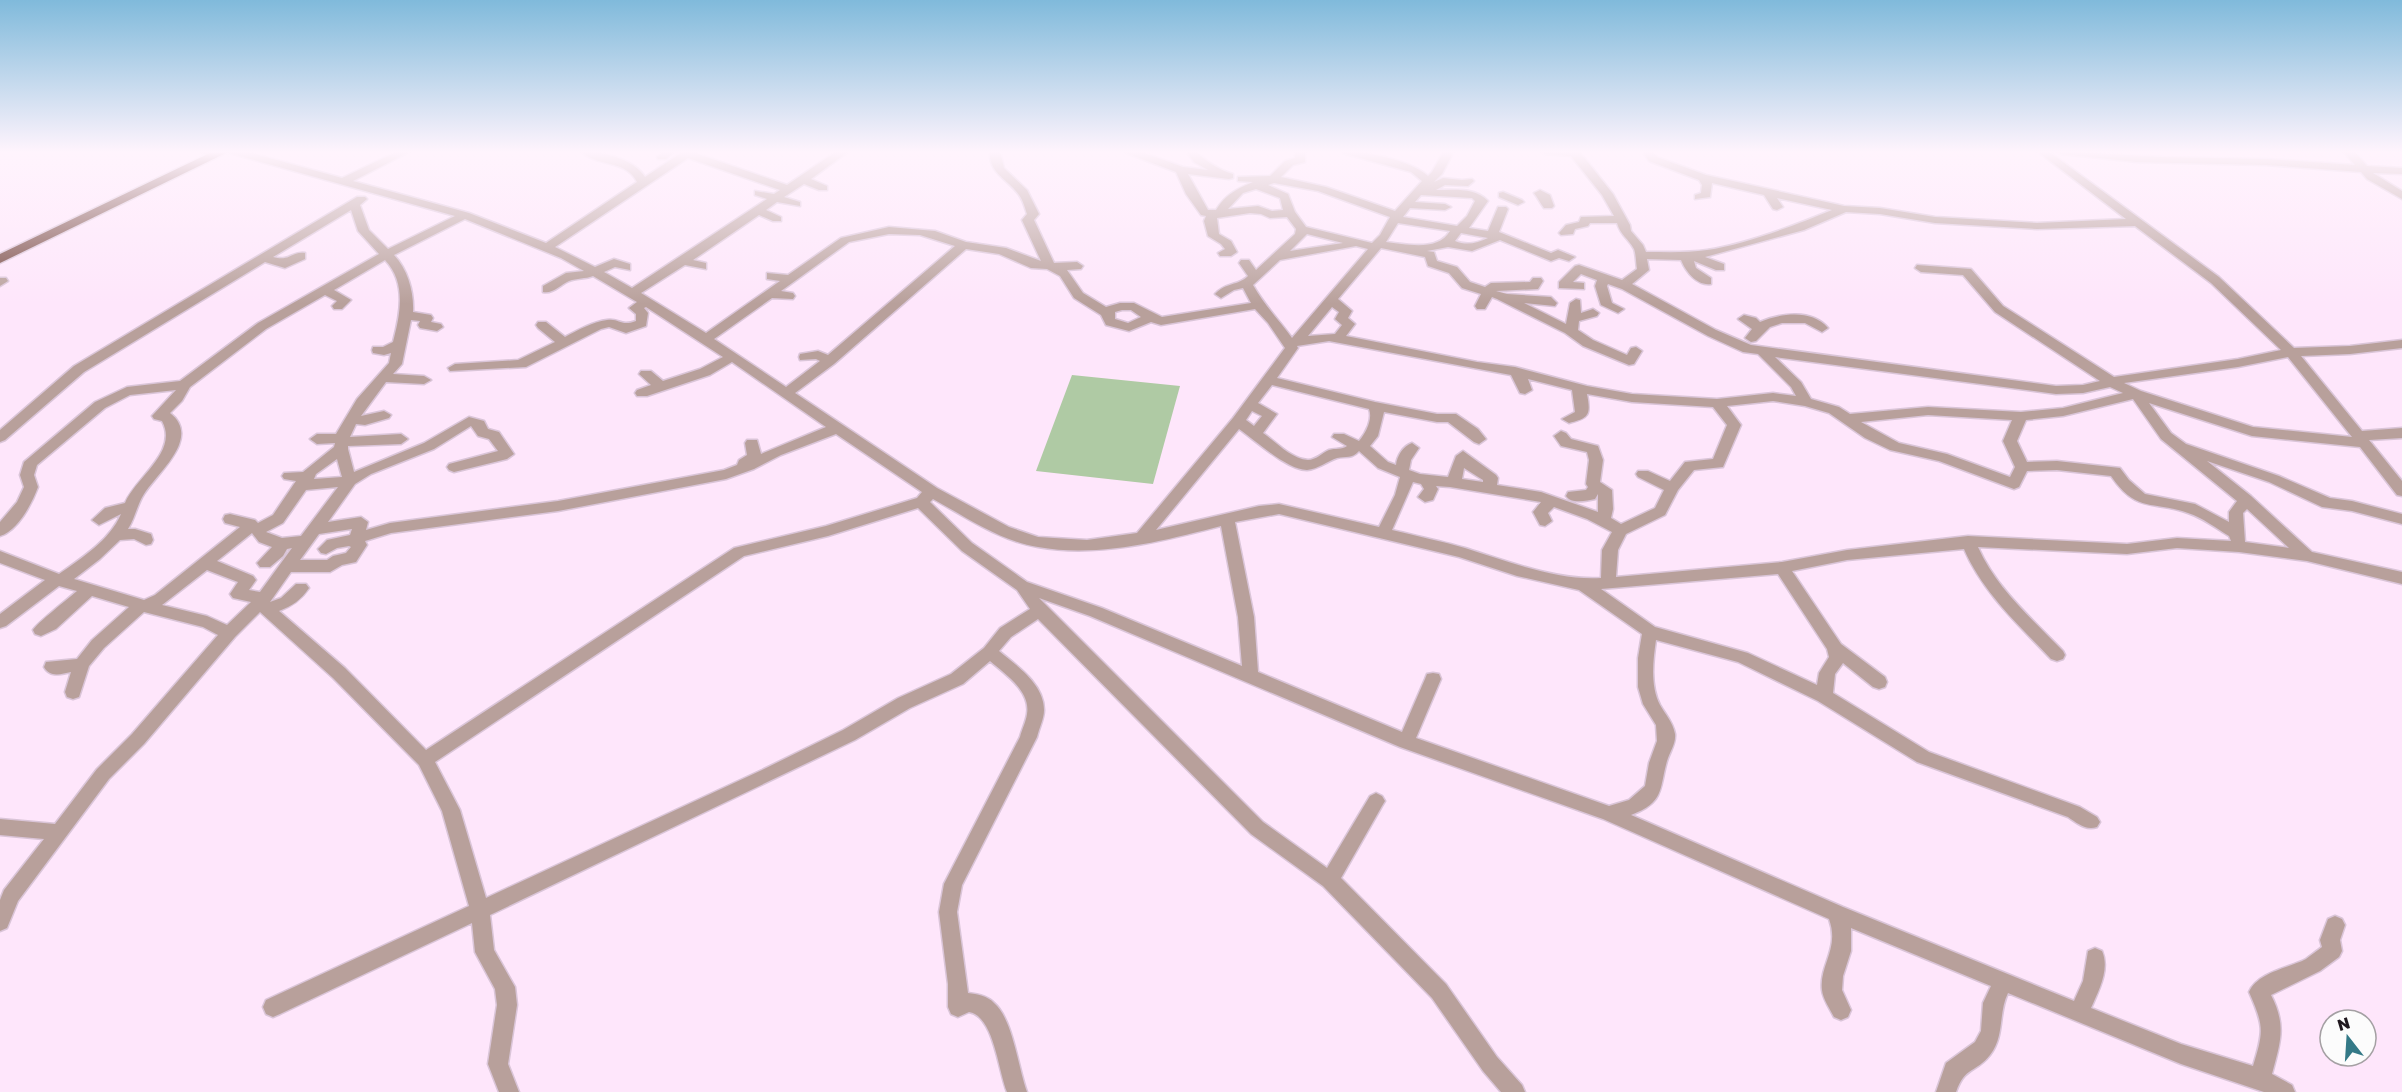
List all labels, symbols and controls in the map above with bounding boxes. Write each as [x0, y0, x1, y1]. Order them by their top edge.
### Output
north arrow [2318, 1008, 2378, 1068]
text: N [2335, 1012, 2352, 1035]

